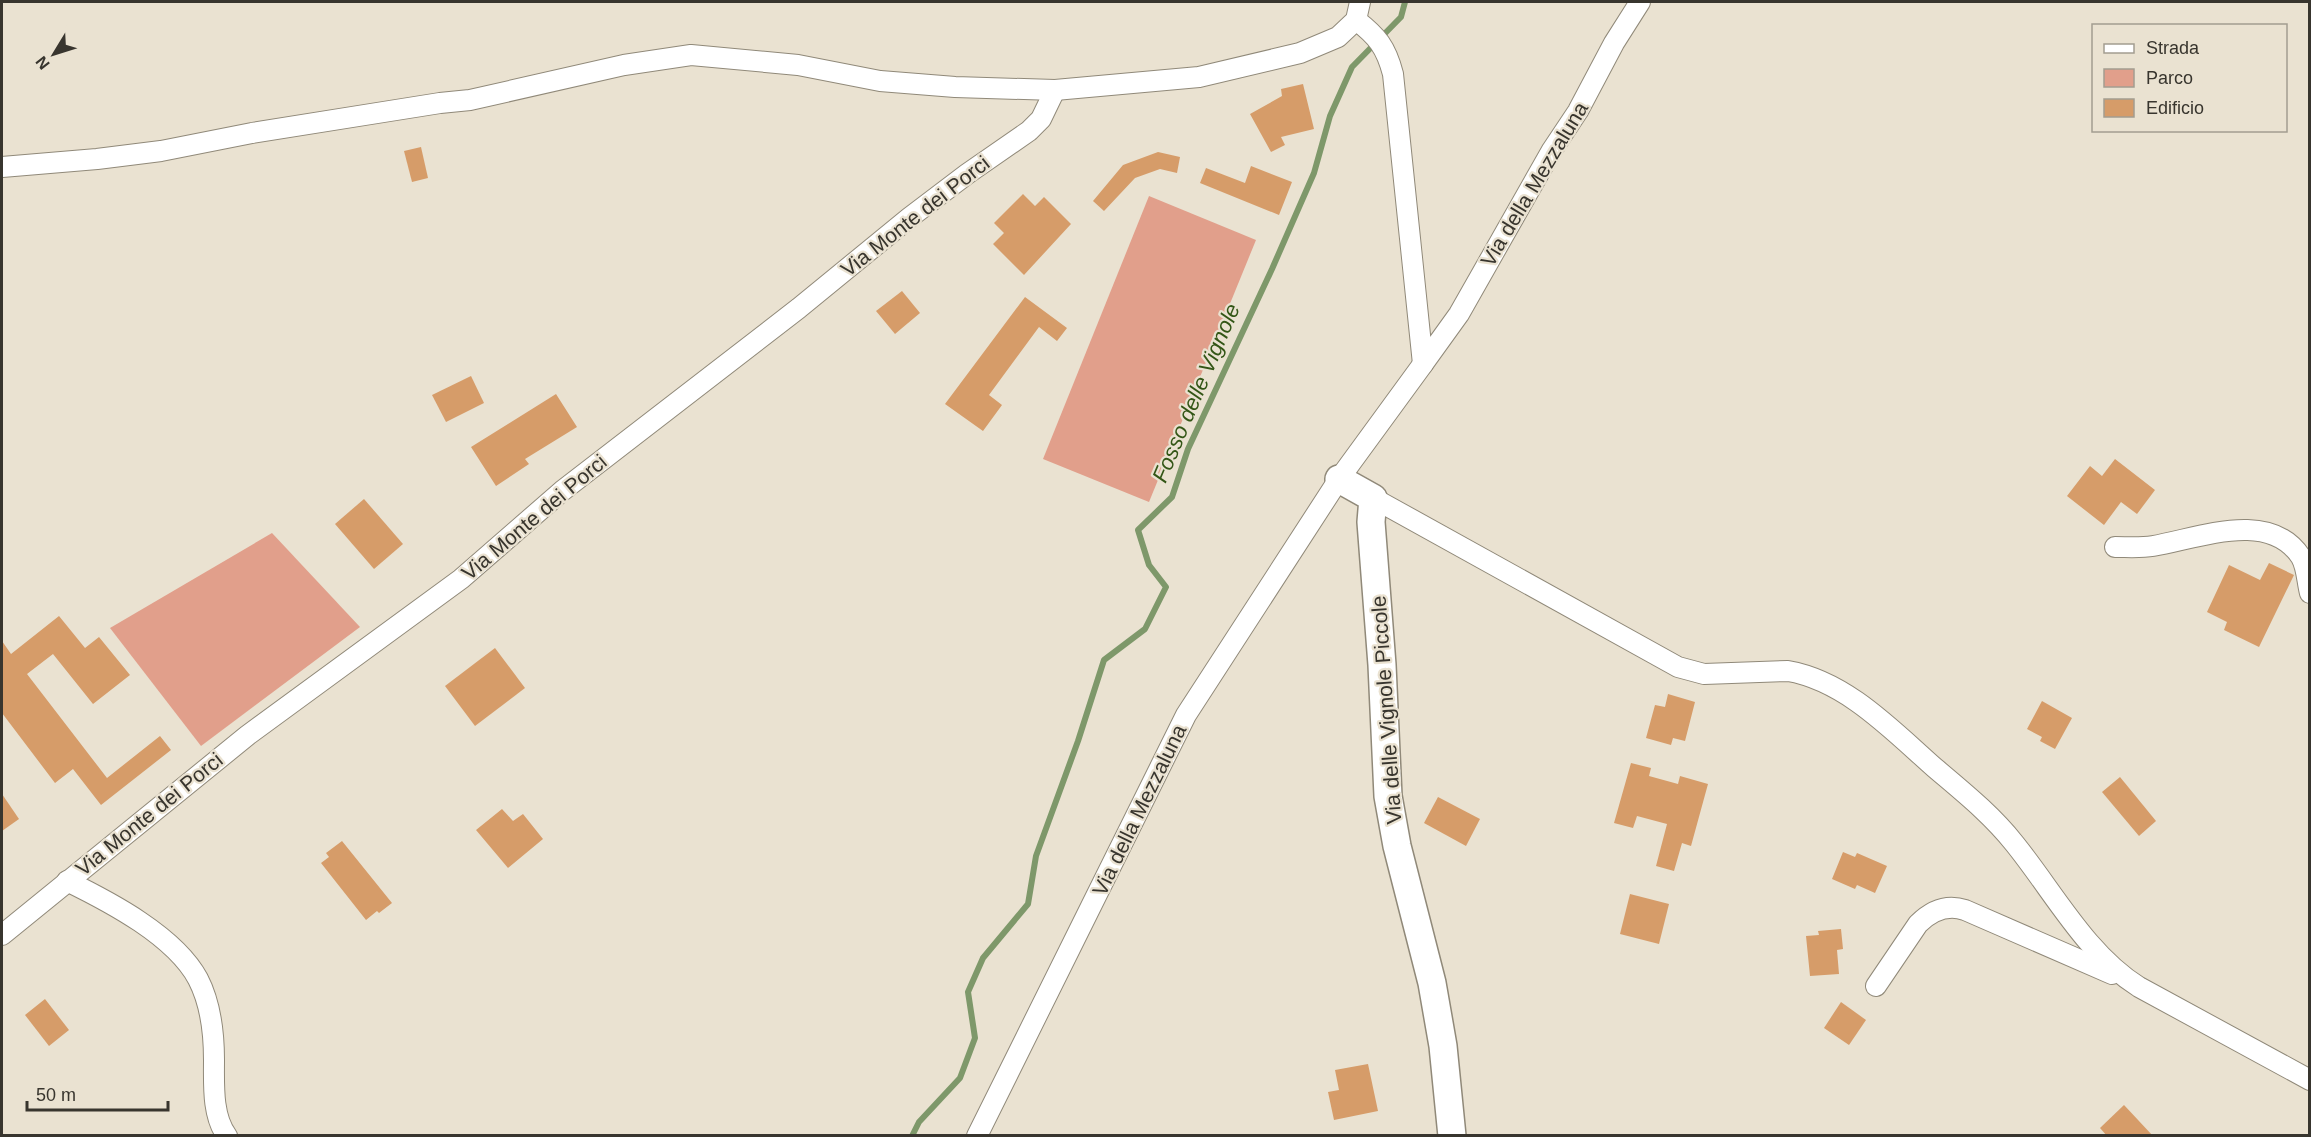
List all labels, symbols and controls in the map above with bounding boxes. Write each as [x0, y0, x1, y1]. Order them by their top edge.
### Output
north arrow [24, 24, 84, 84]
legend [2092, 24, 2287, 132]
text: Strada [2146, 38, 2200, 58]
text: N [32, 53, 53, 73]
text: Parco [2146, 68, 2193, 88]
street label: Via della Mezzaluna [1476, 97, 1592, 270]
text: Edificio [2146, 98, 2204, 118]
street label: Via Monte dei Porci [836, 151, 994, 281]
water label: Fosso delle Vignole [1147, 300, 1245, 486]
street label: Via Monte dei Porci [457, 450, 611, 584]
street label: Via delle Vignole Piccole [1367, 595, 1405, 825]
street label: Via della Mezzaluna [1088, 720, 1191, 899]
street label: Via Monte dei Porci [71, 748, 227, 880]
scale bar [27, 1074, 168, 1112]
text: 50 m [36, 1085, 76, 1105]

